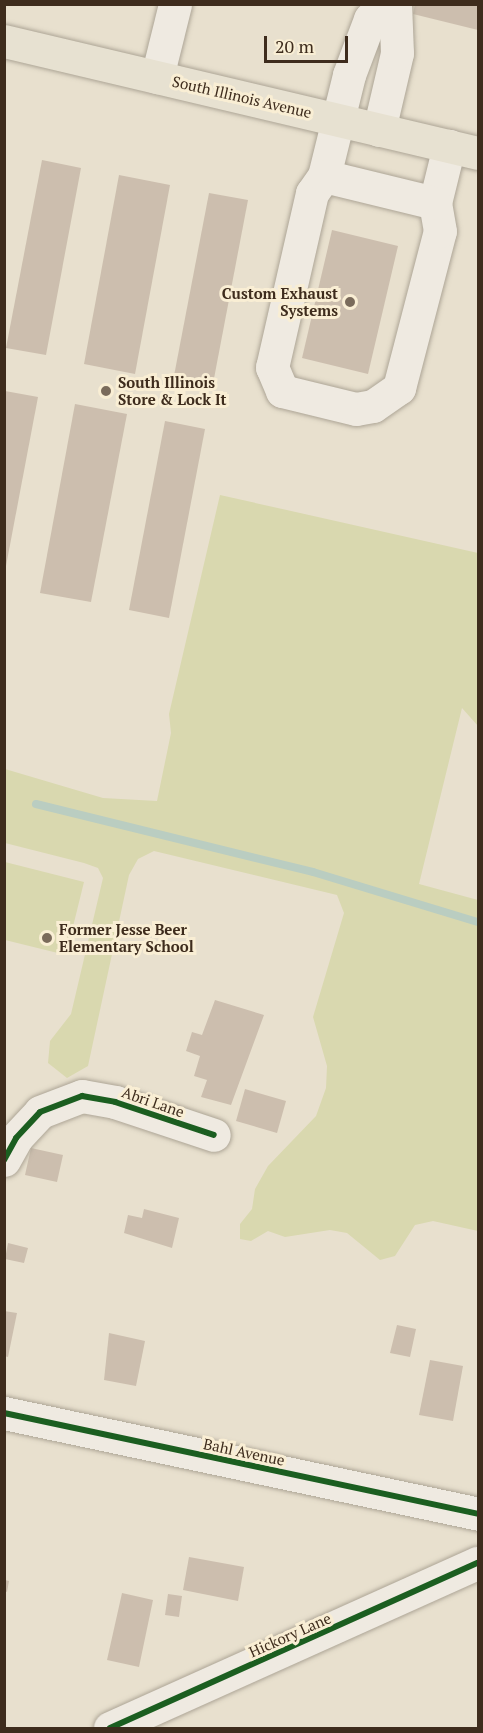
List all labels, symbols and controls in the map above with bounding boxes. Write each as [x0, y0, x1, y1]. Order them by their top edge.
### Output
scale bar [267, 24, 351, 62]
text: 20 m [275, 34, 314, 58]
street label: South Illinois Avenue [170, 72, 314, 122]
place label: Custom Exhaust Systems [222, 284, 338, 319]
marker: Custom Exhaust Systems [343, 295, 357, 309]
place label: South Illinois Store & Lock It [118, 373, 227, 408]
marker: South Illinois Store & Lock It [99, 384, 113, 398]
place label: Former Jesse Beer Elementary School [59, 920, 194, 955]
marker: Former Jesse Beer Elementary School [40, 931, 54, 945]
street label: Abri Lane [120, 1083, 186, 1121]
street label: Bahl Avenue [202, 1435, 286, 1469]
street label: Hickory Lane [246, 1609, 334, 1661]

